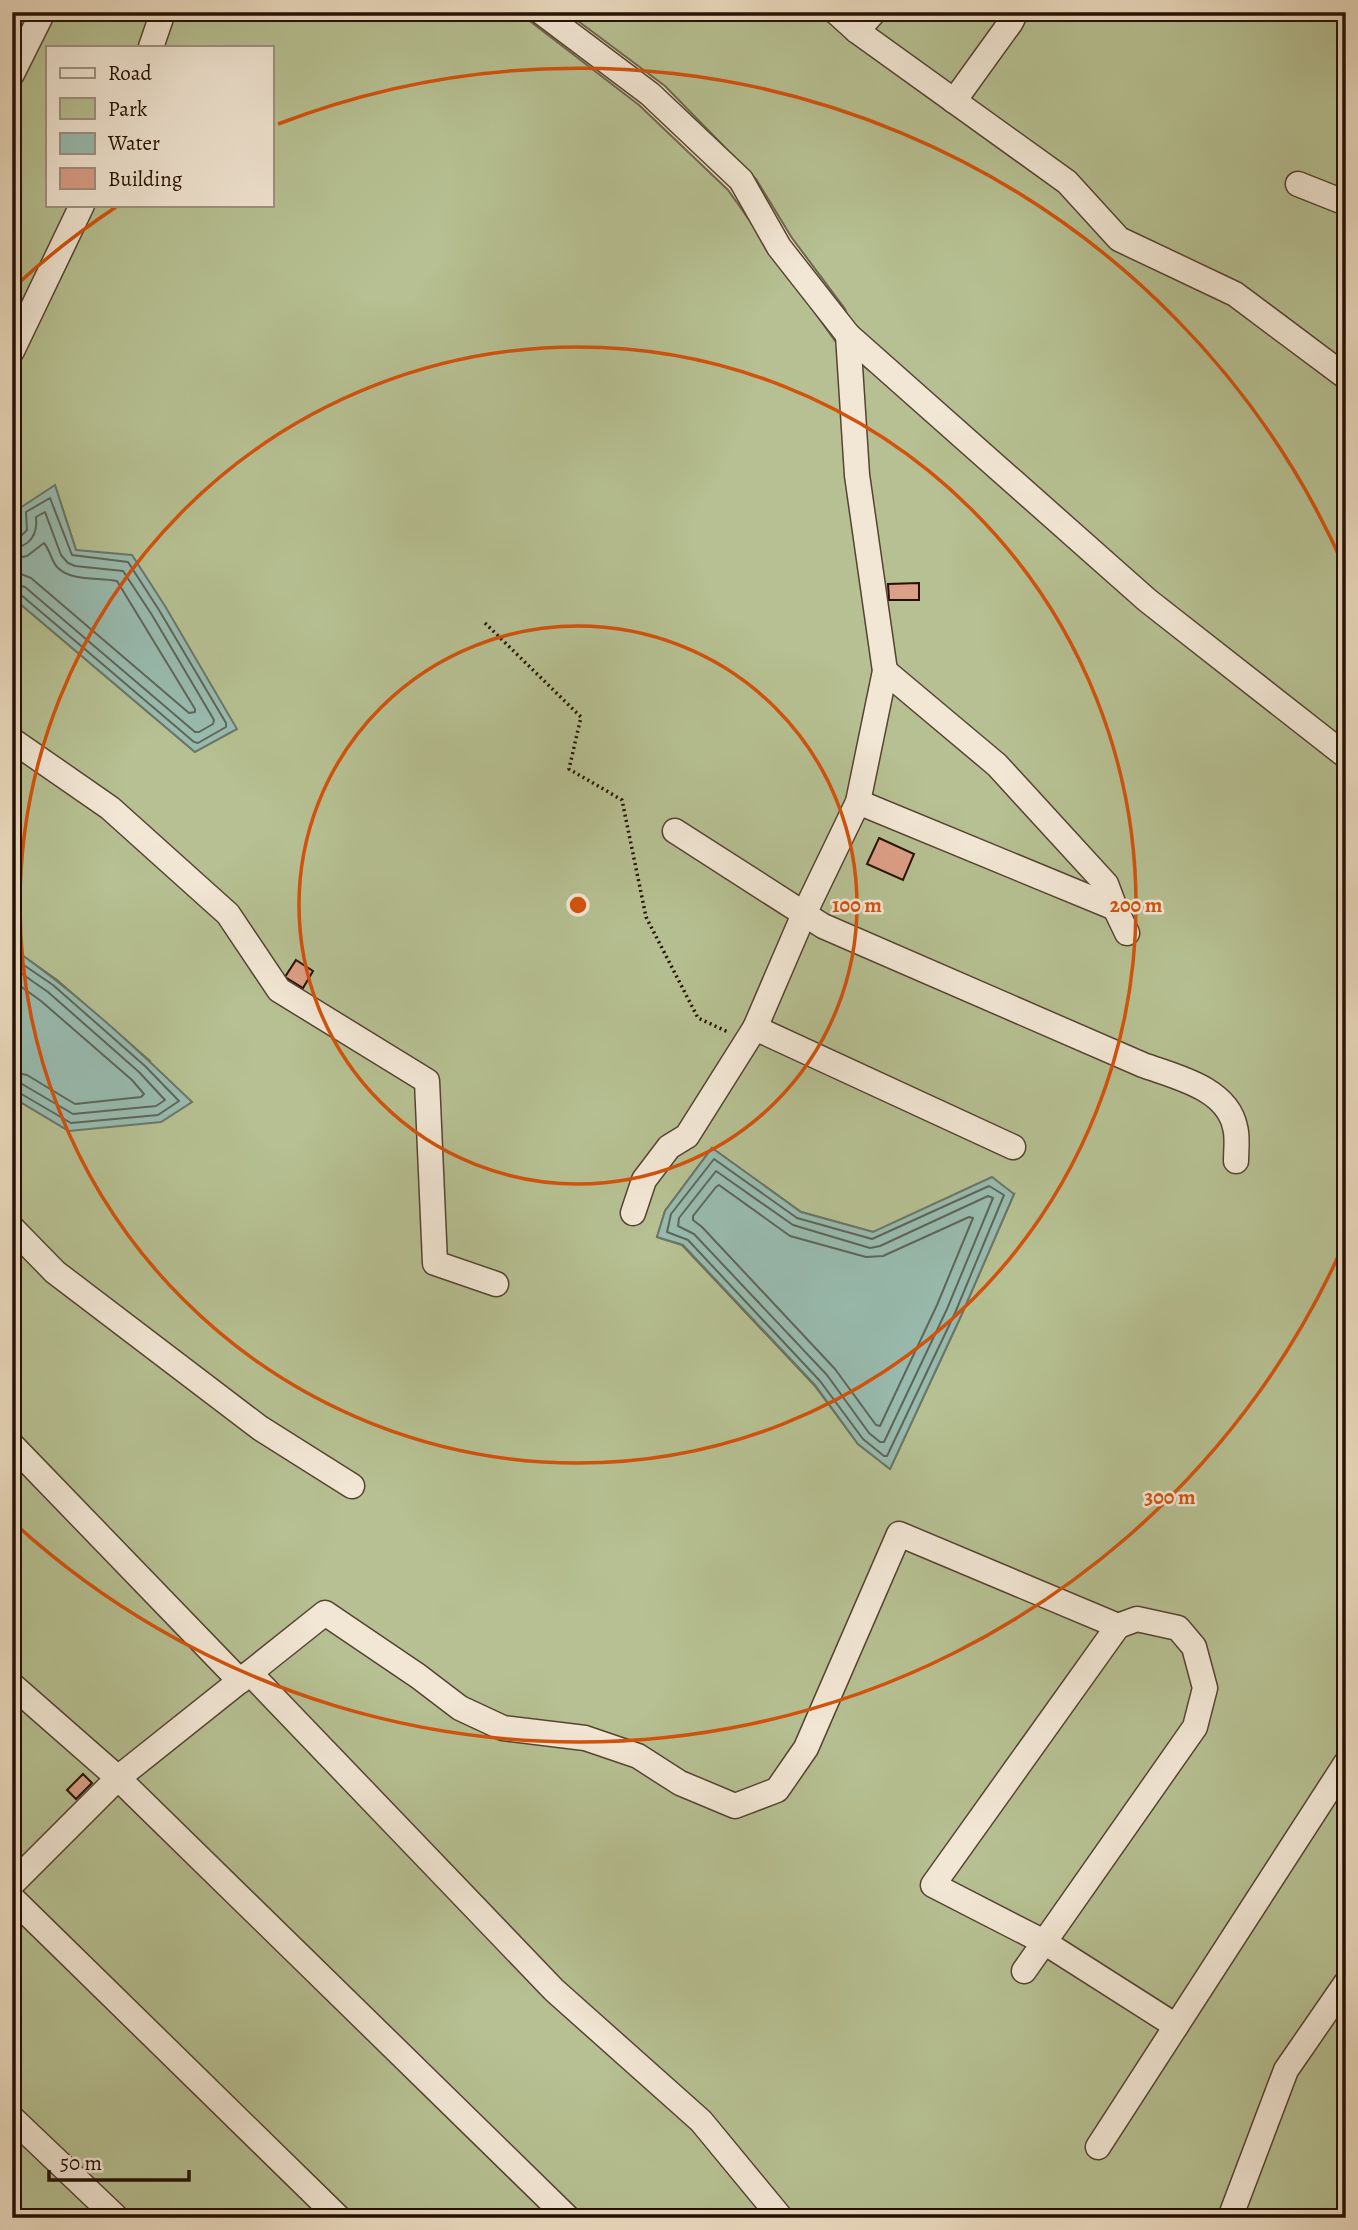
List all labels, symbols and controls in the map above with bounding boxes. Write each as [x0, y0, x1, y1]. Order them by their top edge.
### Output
legend [46, 46, 273, 206]
text: Road [108, 59, 152, 87]
text: Park [108, 95, 148, 123]
text: Water [107, 129, 160, 157]
text: Building [108, 165, 183, 193]
text: 100 m [832, 891, 882, 919]
text: 200 m [1110, 891, 1163, 919]
centre of rings [566, 893, 590, 917]
text: 300 m [1144, 1483, 1196, 1511]
scale bar [49, 2139, 189, 2183]
text: 50 m [60, 2149, 102, 2177]

